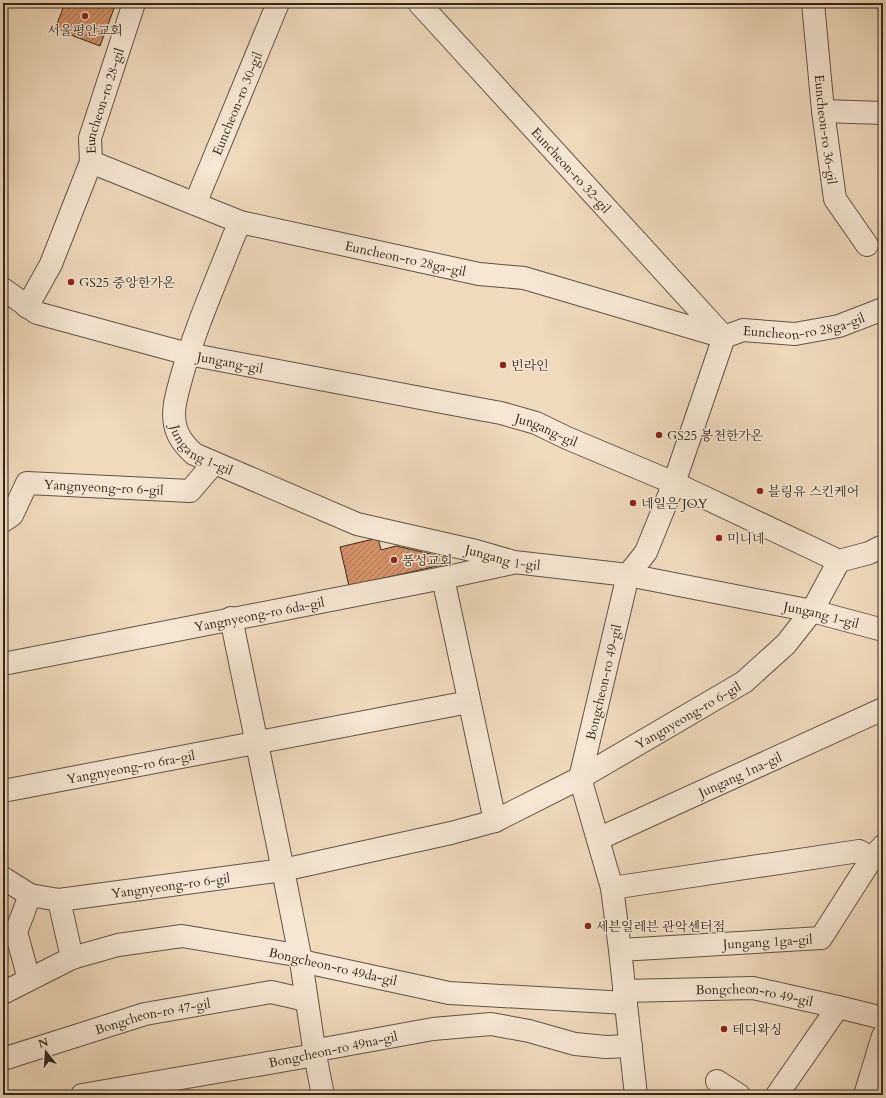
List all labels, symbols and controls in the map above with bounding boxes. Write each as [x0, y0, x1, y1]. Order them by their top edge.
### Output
marker: 서울평안교회 [80, 11, 90, 21]
place label: 서울평안교회 [47, 22, 123, 40]
street label: Euncheon-ro 28-gil [82, 45, 129, 154]
street label: Euncheon-ro 30-gil [208, 49, 267, 158]
street label: Euncheon-ro 36-gil [810, 74, 841, 186]
street label: Euncheon-ro 32-gil [527, 124, 615, 218]
street label: Euncheon-ro 28ga-gil [343, 237, 468, 281]
place label: GS25 중앙한가온 [79, 274, 176, 292]
marker: GS25 중앙한가온 [66, 277, 76, 287]
street label: Euncheon-ro 28ga-gil [742, 309, 868, 344]
street label: Jungang-gil [194, 348, 265, 378]
place label: 빈라인 [511, 357, 549, 375]
marker: 빈라인 [498, 360, 508, 370]
street label: Jungang-gil [511, 409, 581, 452]
street label: Jungang 1-gil [165, 421, 236, 480]
place label: GS25 봉천한가온 [667, 427, 764, 445]
marker: GS25 봉천한가온 [654, 430, 664, 440]
street label: Yangnyeong-ro 6-gil [43, 476, 165, 500]
place label: 블링유 스킨케어 [768, 483, 859, 501]
marker: 블링유 스킨케어 [755, 486, 765, 496]
place label: 네일은 JOY [641, 495, 708, 513]
marker: 네일은 JOY [628, 498, 638, 508]
place label: 미니네 [727, 530, 765, 548]
marker: 미니네 [714, 533, 724, 543]
street label: Jungang 1-gil [461, 540, 542, 575]
place label: 풍성교회 [402, 552, 452, 570]
marker: 풍성교회 [389, 555, 399, 565]
street label: Yangnyeong-ro 6da-gil [193, 593, 327, 636]
street label: Jungang 1-gil [780, 597, 861, 633]
street label: Bongcheon-ro 49-gil [582, 622, 626, 742]
street label: Yangnyeong-ro 6-gil [632, 677, 745, 754]
street label: Yangnyeong-ro 6ra-gil [65, 746, 197, 789]
street label: Jungang 1na-gil [694, 748, 786, 803]
street label: Yangnyeong-ro 6-gil [110, 869, 232, 903]
place label: 세븐일레븐 관악센터점 [596, 918, 725, 936]
marker: 세븐일레븐 관악센터점 [583, 921, 593, 931]
street label: Jungang 1ga-gil [720, 930, 814, 954]
street label: Bongcheon-ro 49da-gil [267, 943, 399, 991]
street label: Bongcheon-ro 49-gil [696, 980, 815, 1011]
street label: Bongcheon-ro 47-gil [93, 995, 213, 1039]
place label: 테디왁싱 [732, 1021, 782, 1039]
marker: 테디왁싱 [719, 1024, 729, 1034]
street label: Bongcheon-ro 49na-gil [267, 1027, 400, 1072]
north arrow [26, 1032, 66, 1072]
text: N [36, 1034, 50, 1051]

